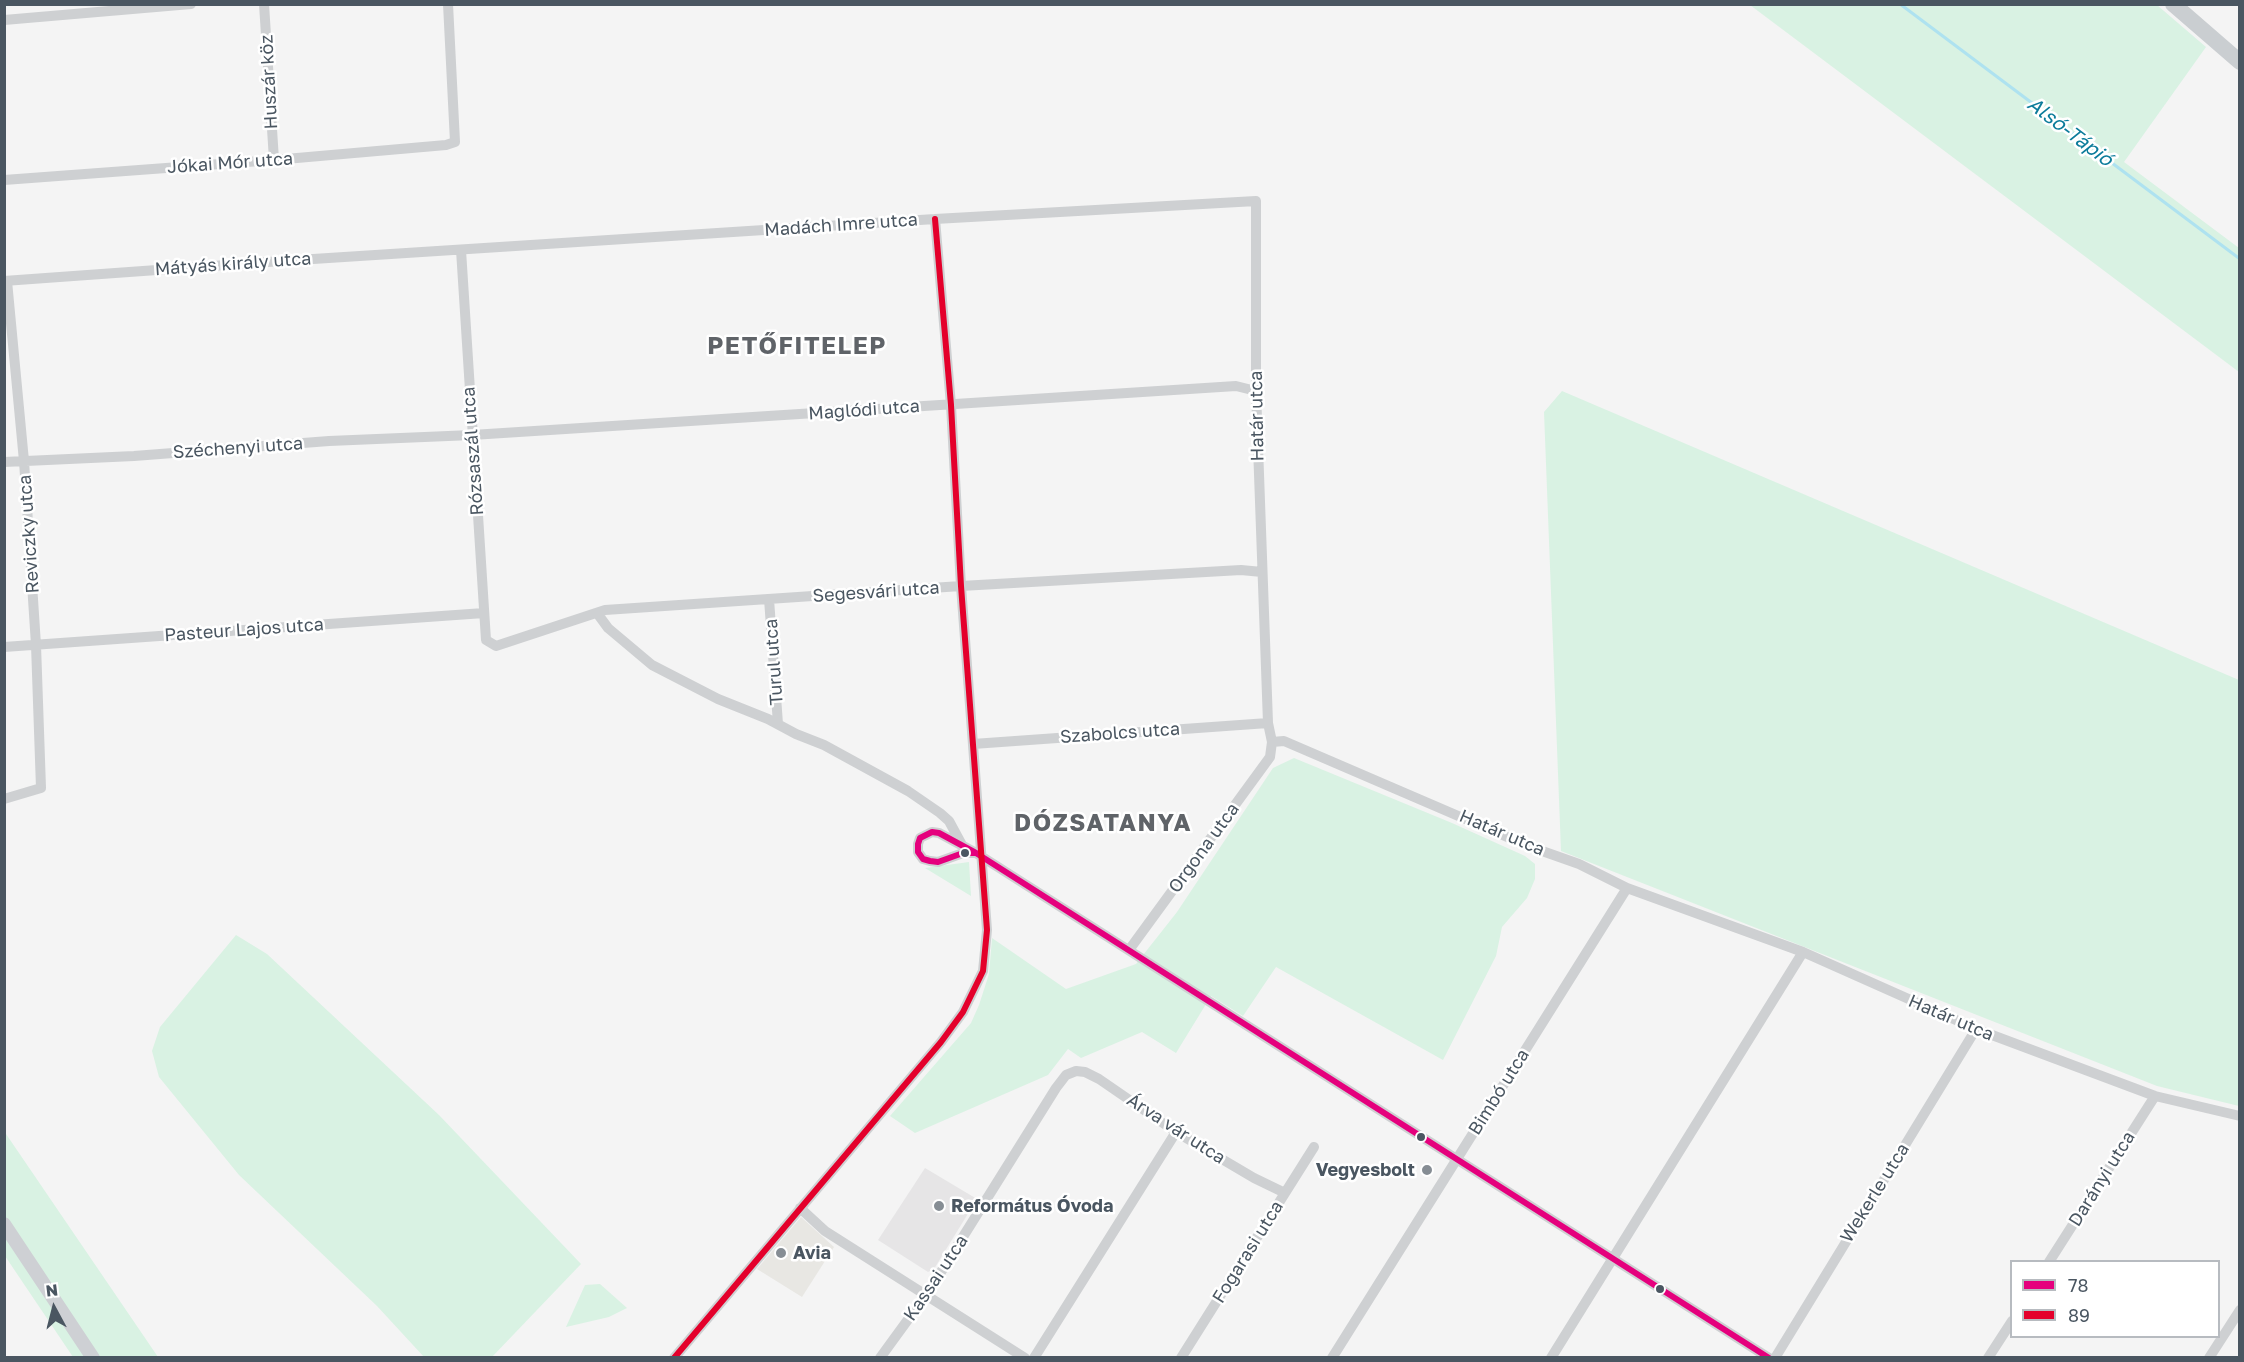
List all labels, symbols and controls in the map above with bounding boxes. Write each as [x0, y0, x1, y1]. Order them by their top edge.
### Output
street label: Huszár köz [256, 34, 282, 130]
water label: Alsó-Tápió [2023, 92, 2117, 172]
street label: Jókai Mór utca [166, 148, 294, 178]
street label: Madách Imre utca [764, 209, 918, 241]
street label: Mátyás király utca [154, 248, 312, 280]
district label: PETŐFITELEP [707, 332, 887, 360]
street label: Határ utca [1245, 371, 1269, 461]
street label: Rózsaszál utca [458, 386, 488, 516]
street label: Maglódi utca [808, 395, 920, 425]
street label: Széchenyi utca [172, 433, 304, 463]
street label: Reviczky utca [14, 474, 44, 594]
street label: Segesvári utca [812, 577, 940, 607]
street label: Pasteur Lajos utca [164, 614, 324, 646]
street label: Turul utca [760, 618, 788, 706]
street label: Szabolcs utca [1059, 718, 1181, 748]
street label: Orgona utca [1164, 799, 1244, 897]
street label: Határ utca [1456, 805, 1548, 861]
district label: DÓZSATANYA [1014, 809, 1192, 837]
unlabelled marker [959, 847, 971, 859]
street label: Határ utca [1905, 990, 1997, 1046]
street label: Bimbó utca [1464, 1045, 1534, 1139]
street label: Árva vár utca [1123, 1089, 1229, 1169]
street label: Darányi utca [2064, 1127, 2140, 1231]
unlabelled marker [1415, 1131, 1427, 1143]
street label: Wekerle utca [1836, 1139, 1914, 1247]
place label: Vegyesbolt [1316, 1159, 1415, 1181]
marker: Vegyesbolt [1420, 1163, 1434, 1177]
place label: Református Óvoda [951, 1195, 1113, 1217]
street label: Fogarasi utca [1208, 1197, 1288, 1307]
marker: Református Óvoda [932, 1199, 946, 1213]
street label: Kassai utca [899, 1231, 973, 1325]
place label: Avia [793, 1242, 831, 1264]
marker: Avia [774, 1246, 788, 1260]
legend [2010, 1260, 2220, 1338]
text: 78 [2068, 1274, 2089, 1296]
north arrow [24, 1278, 84, 1338]
text: N [45, 1279, 59, 1301]
unlabelled marker [1654, 1283, 1666, 1295]
text: 89 [2068, 1304, 2090, 1326]

